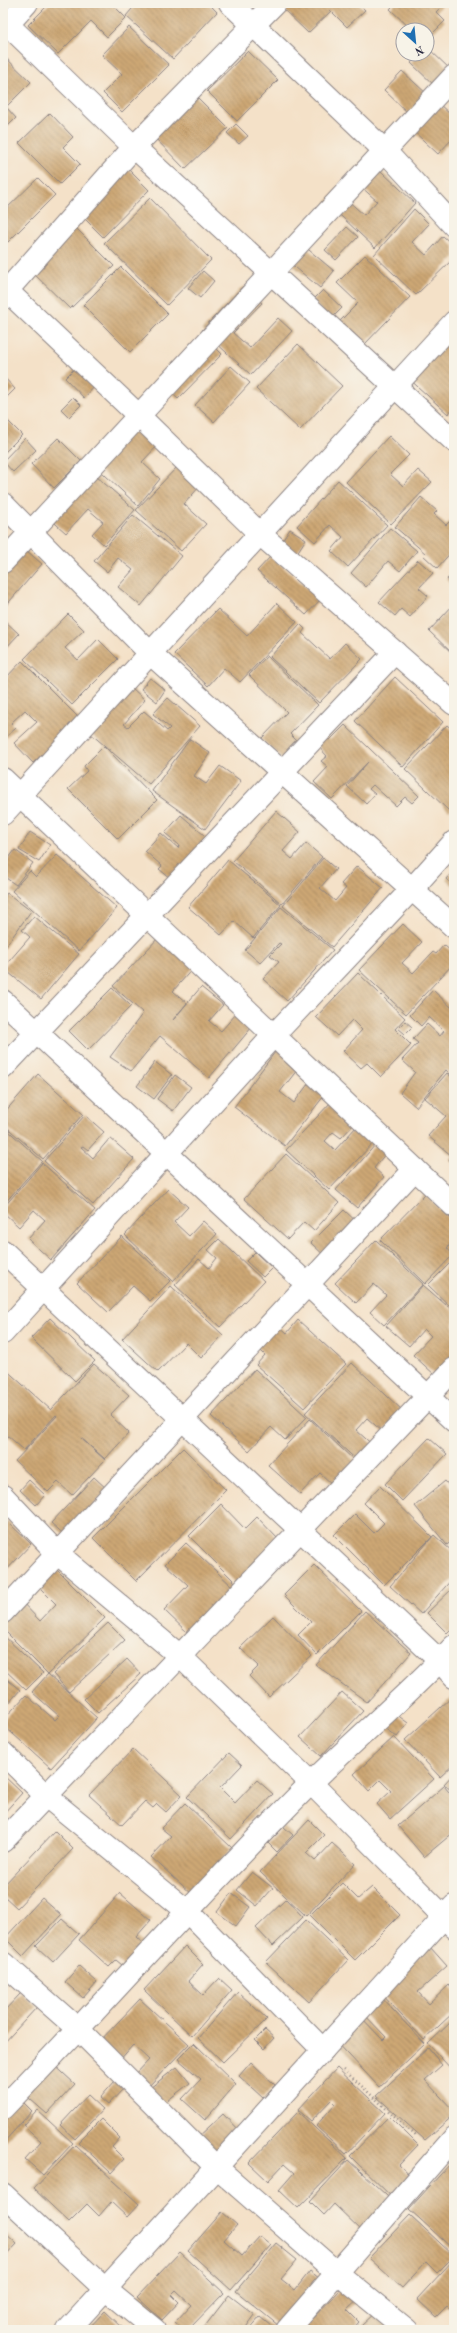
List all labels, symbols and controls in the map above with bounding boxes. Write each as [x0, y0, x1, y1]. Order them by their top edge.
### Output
north arrow [395, 22, 435, 62]
text: N [412, 43, 425, 57]

